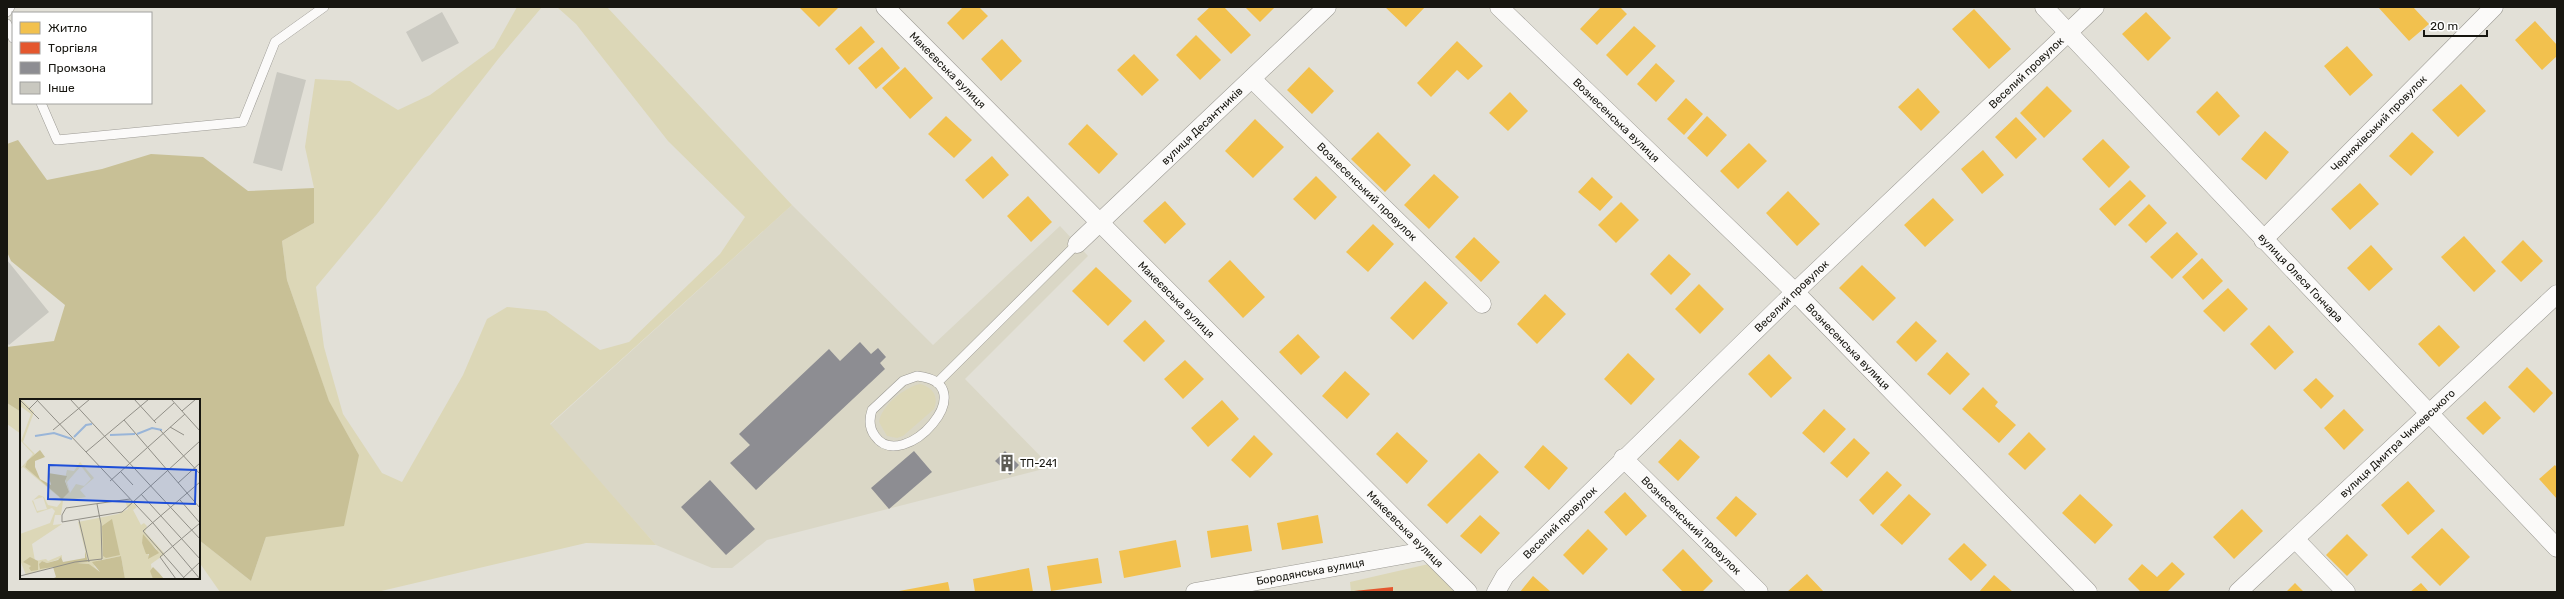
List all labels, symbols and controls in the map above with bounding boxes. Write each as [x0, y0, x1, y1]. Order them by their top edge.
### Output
legend [12, 12, 152, 104]
scale bar [2424, 12, 2487, 38]
text: 20 m [2430, 19, 2458, 33]
text: Житло [48, 21, 87, 35]
street label: Макеєвська вулиця [907, 29, 989, 111]
street label: Веселий провулок [1986, 34, 2066, 111]
text: Торгівля [48, 41, 97, 55]
text: Промзона [48, 61, 106, 75]
street label: Черняхівський провулок [2328, 72, 2429, 175]
street label: Вознесенська вулиця [1570, 75, 1662, 165]
text: Інше [48, 81, 75, 95]
street label: вулиця Десантників [1158, 84, 1245, 167]
street label: Вознесенський провулок [1314, 140, 1420, 243]
street label: вулиця Олеся Гончара [2256, 231, 2346, 325]
street label: Веселий провулок [1752, 257, 1831, 335]
street label: Макеєвська вулиця [1136, 258, 1217, 341]
street label: Вознесенська вулиця [1803, 301, 1893, 392]
street label: вулиця Дмитра Чижевського [2337, 386, 2458, 500]
inset map [20, 399, 200, 579]
building icon: ТП-241 [997, 453, 1017, 473]
place label: ТП-241 [1020, 457, 1057, 470]
street label: Вознесенський провулок [1639, 473, 1744, 577]
street label: Веселий провулок [1520, 483, 1599, 561]
street label: Макеєвська вулиця [1364, 488, 1446, 570]
street label: Бородянська вулиця [1255, 555, 1365, 587]

